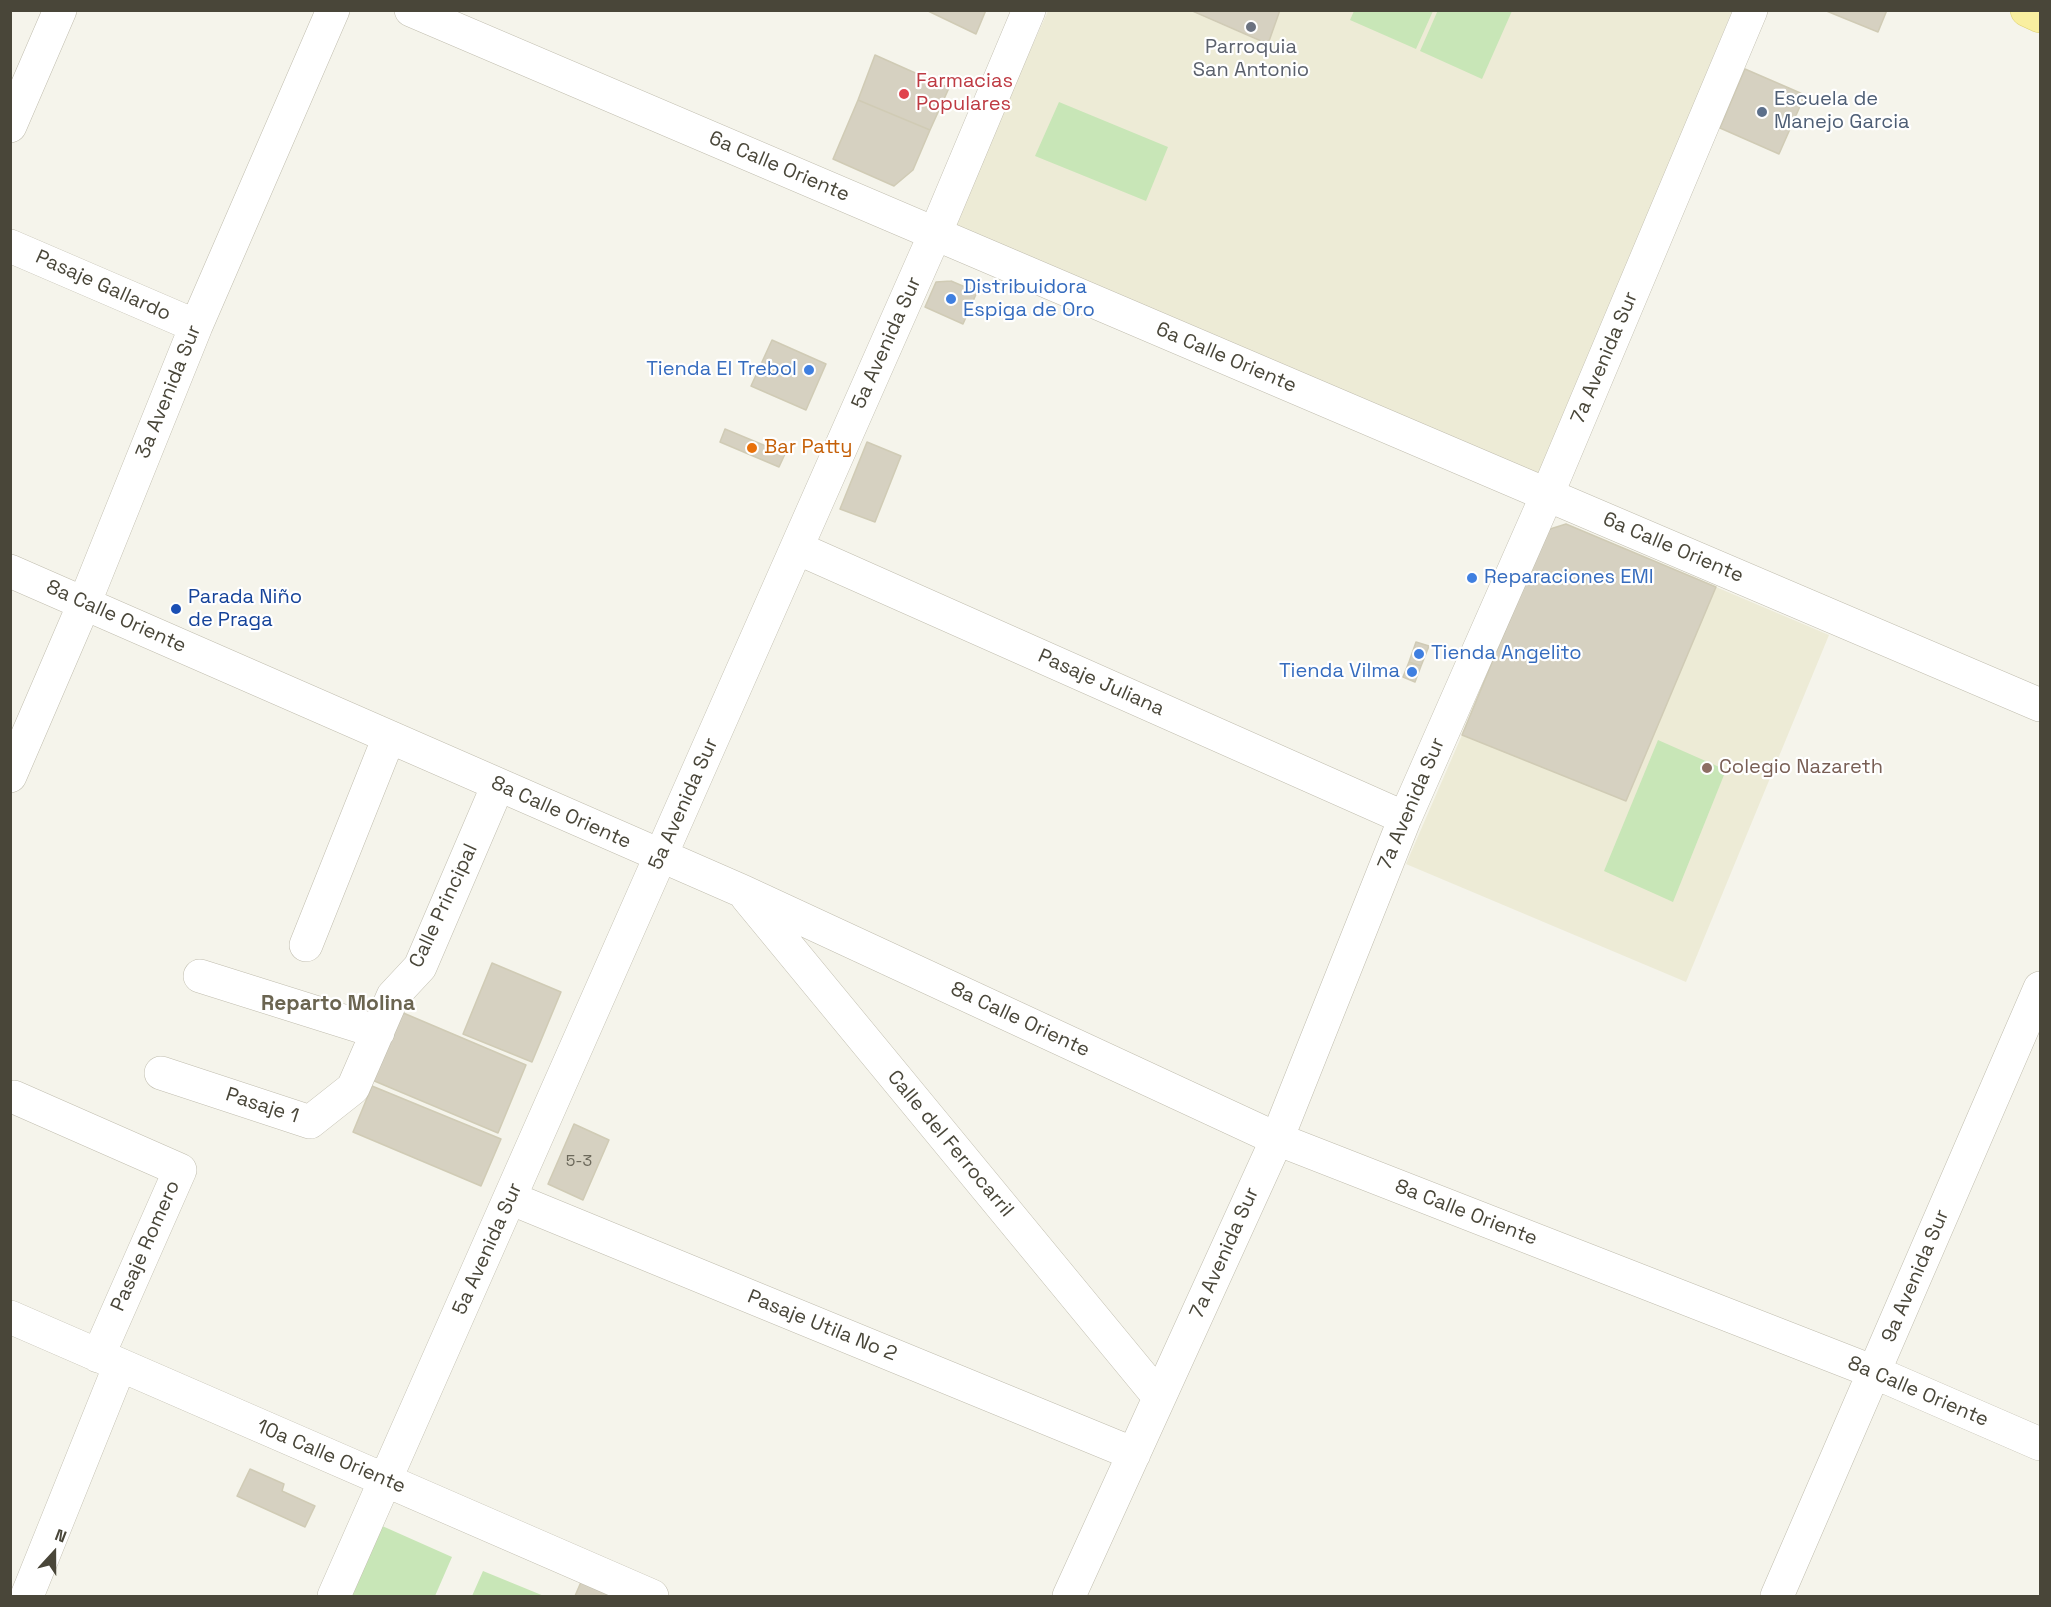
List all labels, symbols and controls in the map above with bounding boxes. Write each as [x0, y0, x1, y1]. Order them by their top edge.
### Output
marker: Parroquia San Antonio [1244, 20, 1258, 34]
place label: Parroquia San Antonio [1193, 36, 1309, 83]
place label: Farmacias Populares [916, 70, 1013, 117]
marker: Farmacias Populares [897, 87, 911, 101]
place label: Escuela de Manejo Garcia [1774, 88, 1910, 135]
marker: Escuela de Manejo Garcia [1755, 105, 1769, 119]
street label: 6a Calle Oriente [705, 127, 853, 207]
street label: Pasaje Gallardo [32, 245, 174, 327]
street label: 5a Avenida Sur [847, 273, 927, 413]
place label: Distribuidora Espiga de Oro [963, 276, 1095, 323]
street label: 7a Avenida Sur [1566, 288, 1644, 428]
marker: Distribuidora Espiga de Oro [944, 292, 958, 306]
street label: 6a Calle Oriente [1152, 318, 1300, 398]
street label: 3a Avenida Sur [131, 322, 207, 462]
place label: Tienda El Trebol [646, 358, 797, 382]
marker: Tienda El Trebol [802, 363, 816, 377]
place label: Bar Patty [764, 436, 853, 460]
marker: Bar Patty [745, 441, 759, 455]
street label: 6a Calle Oriente [1599, 508, 1747, 588]
place label: Reparaciones EMI [1484, 566, 1654, 590]
marker: Reparaciones EMI [1465, 571, 1479, 585]
street label: 8a Calle Oriente [42, 575, 190, 659]
place label: Parada Niño de Praga [188, 586, 302, 633]
marker: Parada Niño de Praga [169, 602, 183, 616]
place label: Tienda Angelito [1431, 642, 1582, 666]
street label: Pasaje Juliana [1034, 644, 1168, 722]
marker: Tienda Angelito [1412, 647, 1426, 661]
place label: Tienda Vilma [1279, 660, 1400, 684]
marker: Tienda Vilma [1405, 665, 1419, 679]
street label: 5a Avenida Sur [644, 734, 724, 874]
street label: 7a Avenida Sur [1373, 734, 1451, 874]
place label: Colegio Nazareth [1719, 756, 1883, 780]
marker: Colegio Nazareth [1700, 761, 1714, 775]
street label: 8a Calle Oriente [487, 771, 635, 855]
street label: Calle Principal [405, 840, 483, 972]
street label: 8a Calle Oriente [947, 977, 1093, 1063]
district label: Reparto Molina [261, 991, 415, 1017]
street label: Calle del Ferrocarril [882, 1066, 1018, 1222]
street label: Pasaje 1 [222, 1083, 302, 1129]
house number: 5-3 [566, 1152, 592, 1172]
street label: 8a Calle Oriente [1391, 1175, 1541, 1251]
street label: Pasaje Romero [106, 1177, 186, 1315]
street label: 5a Avenida Sur [448, 1179, 528, 1319]
street label: 7a Avenida Sur [1185, 1184, 1265, 1322]
street label: 9a Avenida Sur [1877, 1206, 1955, 1346]
street label: Pasaje Utila No 2 [744, 1285, 900, 1367]
street label: 8a Calle Oriente [1844, 1352, 1992, 1432]
street label: 10a Calle Oriente [253, 1415, 409, 1499]
north arrow [24, 1523, 84, 1583]
text: N [52, 1524, 69, 1547]

